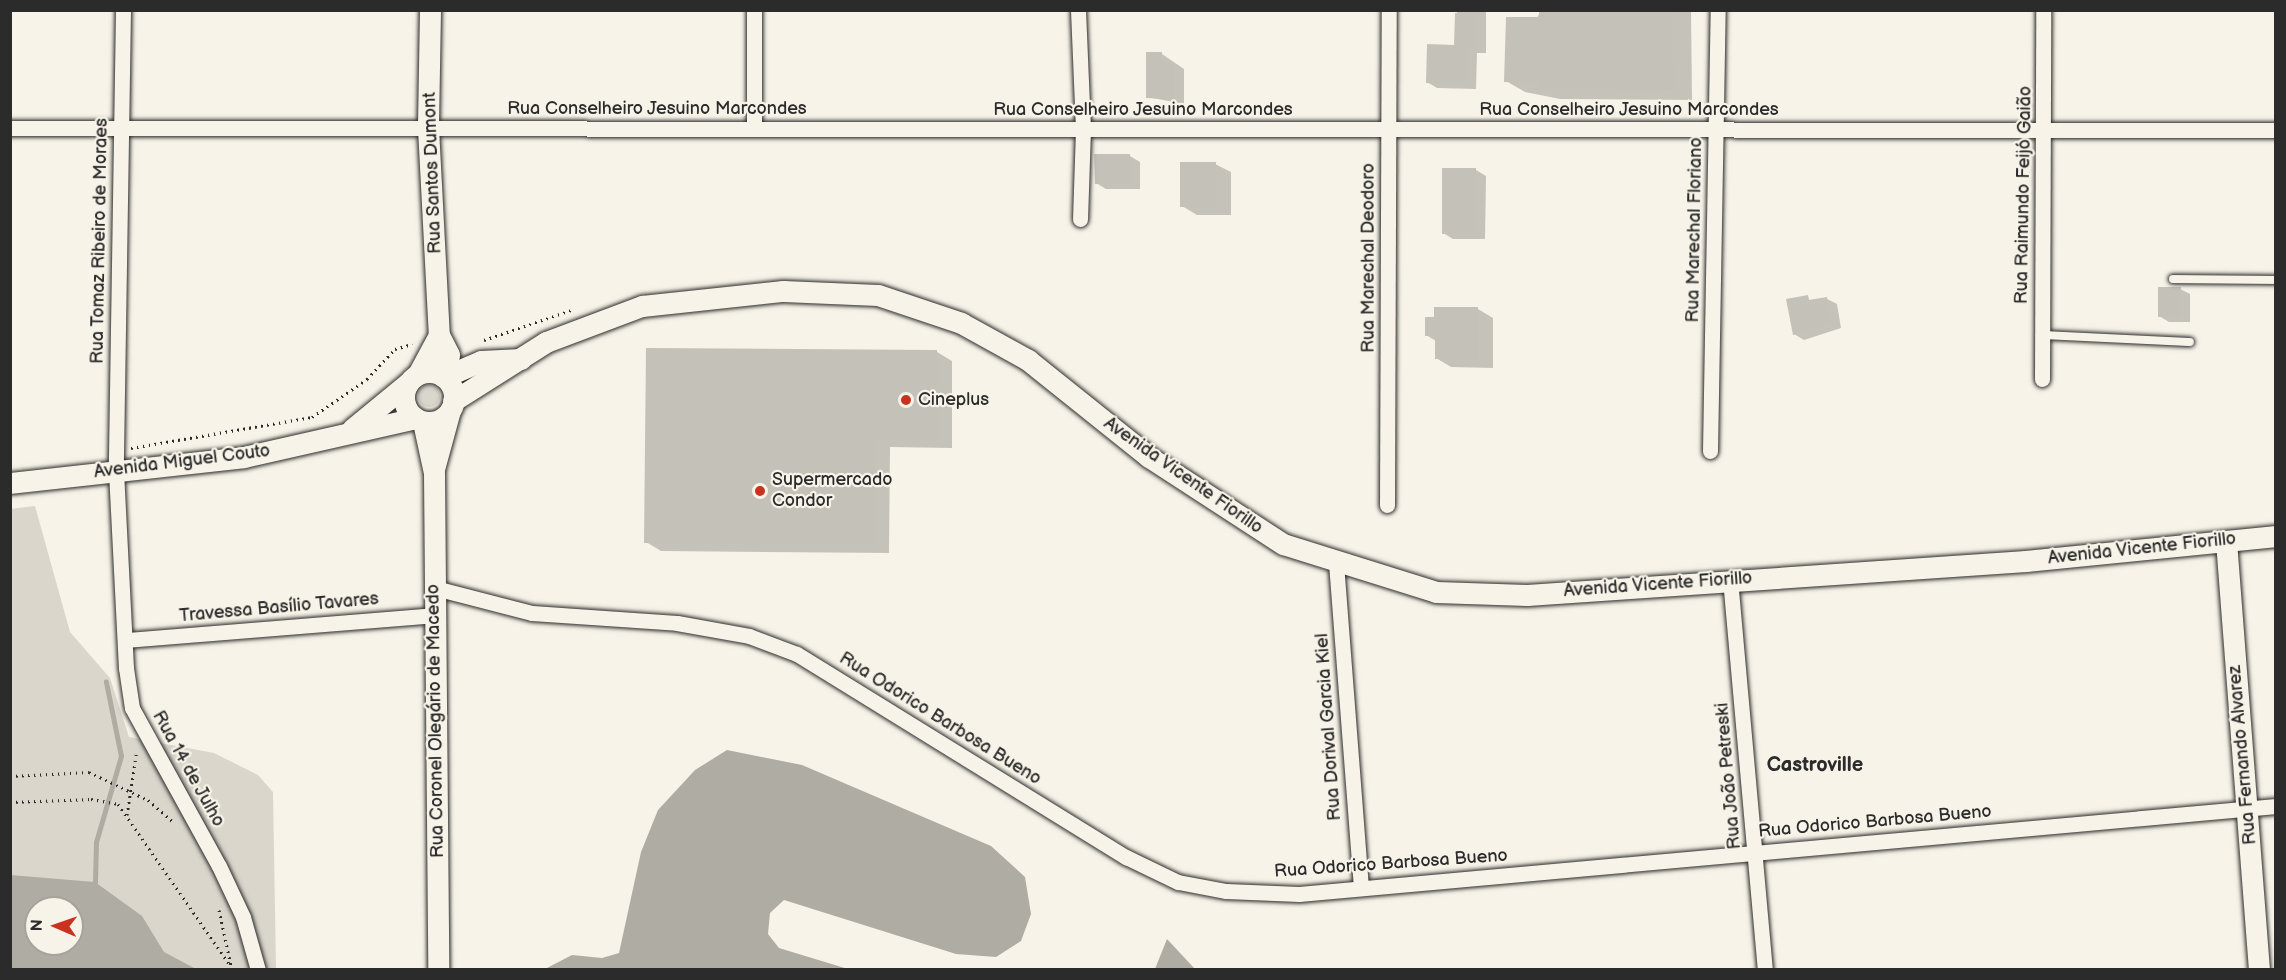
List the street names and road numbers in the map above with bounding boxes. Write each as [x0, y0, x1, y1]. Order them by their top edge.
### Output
street label: Rua Raimundo Feijó Gaião [2011, 86, 2037, 304]
street label: Rua Santos Dumont [419, 92, 447, 254]
street label: Rua Conselheiro Jesuino Marcondes [507, 98, 807, 120]
street label: Rua Conselheiro Jesuino Marcondes [993, 99, 1293, 121]
street label: Rua Conselheiro Jesuino Marcondes [1479, 99, 1779, 121]
street label: Rua Tomaz Ribeiro de Moraes [87, 118, 113, 364]
street label: Rua Marechal Floriano [1683, 137, 1707, 323]
street label: Rua Marechal Deodoro [1358, 163, 1380, 353]
street label: Avenida Vicente Fiorillo [1099, 413, 1267, 539]
street label: Avenida Miguel Couto [93, 440, 271, 484]
street label: Avenida Vicente Fiorillo [2047, 528, 2237, 570]
street label: Avenida Vicente Fiorillo [1563, 568, 1753, 602]
street label: Rua Coronel Olegário de Macedo [423, 584, 449, 858]
street label: Travessa Basílio Tavares [178, 588, 380, 628]
street label: Rua Dorival Garcia Kiel [1312, 633, 1346, 821]
street label: Rua Odorico Barbosa Bueno [835, 648, 1045, 790]
street label: Rua Fernando Alvarez [2224, 664, 2262, 846]
street label: Rua João Petreski [1712, 701, 1746, 851]
street label: Rua 14 de Julho [147, 707, 229, 831]
street label: Rua Odorico Barbosa Bueno [1758, 801, 1992, 843]
street label: Rua Odorico Barbosa Bueno [1274, 845, 1508, 883]

